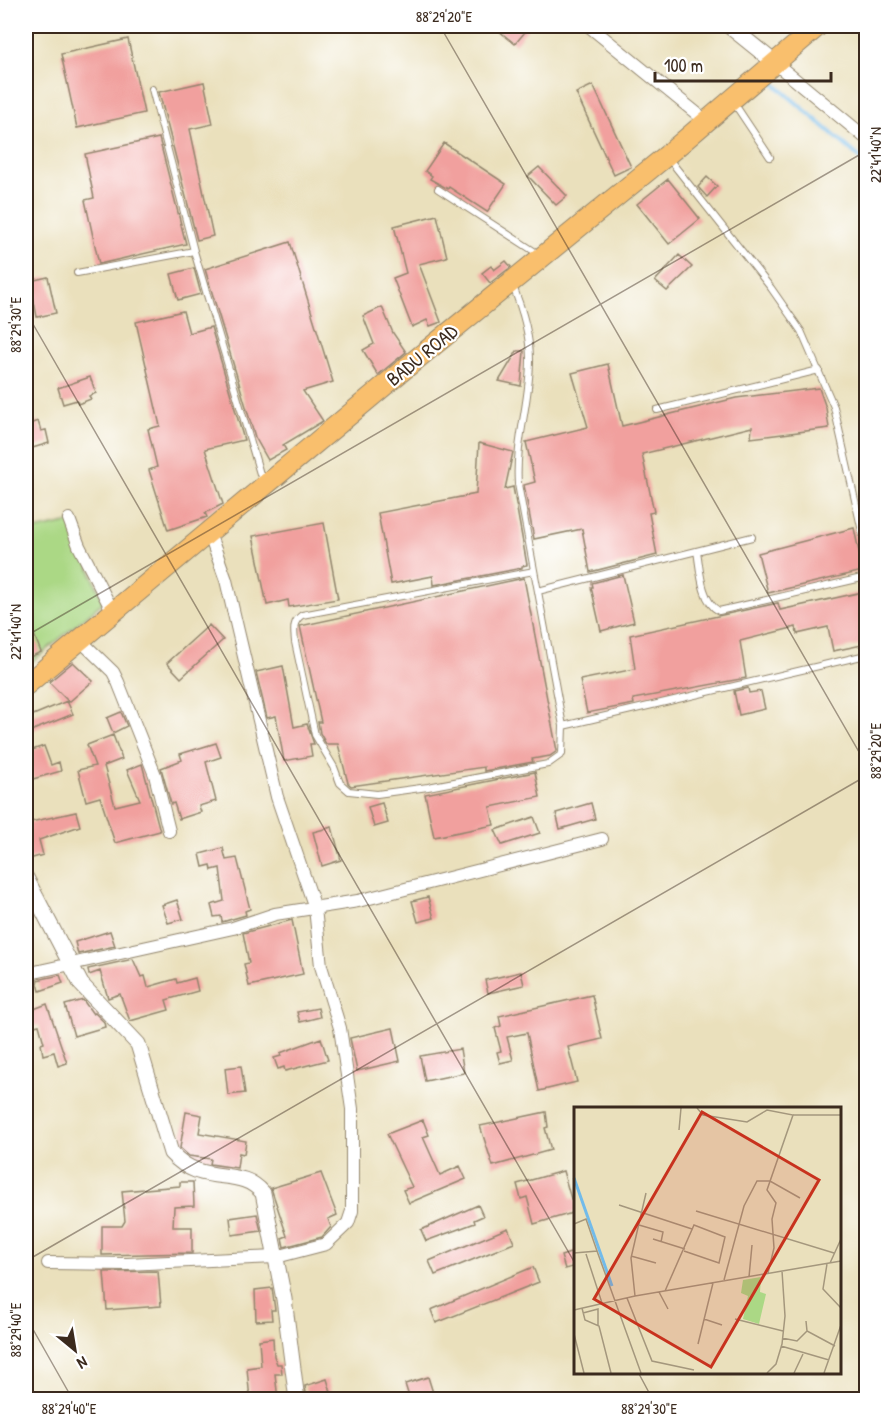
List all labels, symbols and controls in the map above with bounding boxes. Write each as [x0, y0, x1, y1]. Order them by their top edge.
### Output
text: 88°29'20"E [416, 6, 473, 27]
scale bar [655, 45, 830, 83]
text: 100 m [664, 53, 703, 78]
text: 22°41'40"N [865, 127, 886, 183]
text: 88°29'30"E [5, 297, 26, 353]
street label: BADU ROAD [380, 317, 463, 392]
text: 22°41'40"N [5, 604, 26, 660]
text: 88°29'20"E [865, 722, 886, 779]
inset map [574, 1107, 841, 1374]
text: 88°29'40"E [5, 1302, 26, 1357]
north arrow [45, 1320, 105, 1380]
text: N [73, 1351, 92, 1375]
text: 88°29'40"E [42, 1398, 97, 1419]
text: 88°29'30"E [621, 1398, 677, 1419]

